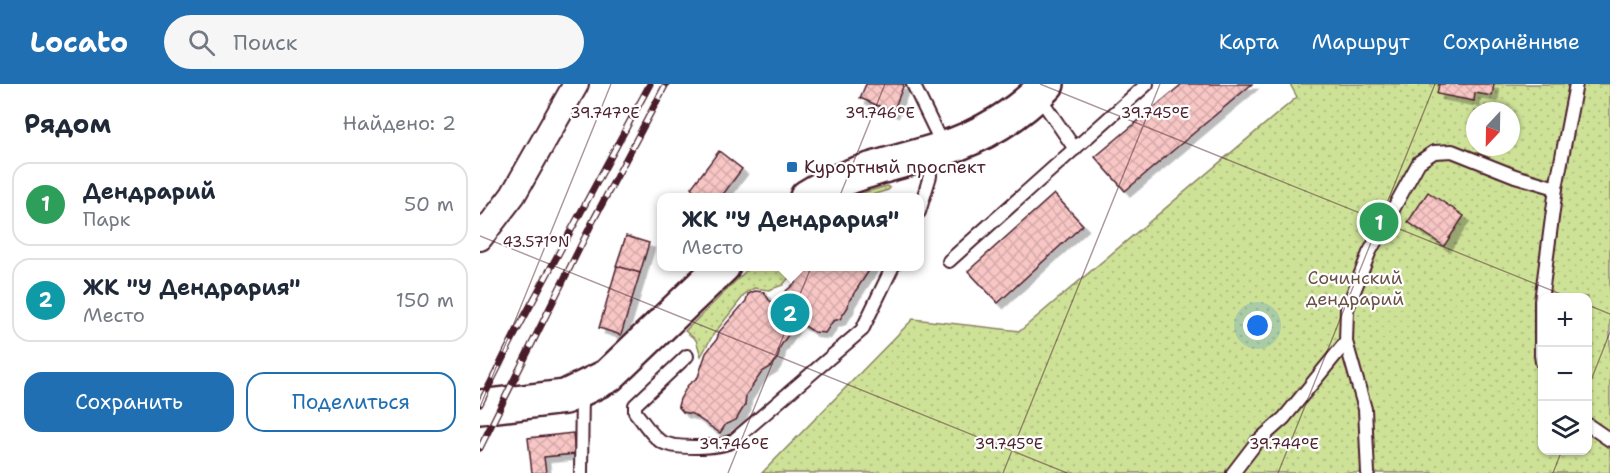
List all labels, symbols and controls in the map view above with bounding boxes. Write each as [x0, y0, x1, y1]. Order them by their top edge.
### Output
search box [164, 15, 584, 69]
text: Locato [30, 23, 128, 61]
icon: search [185, 26, 218, 59]
text: Поиск [233, 28, 297, 57]
text: Карта [1219, 28, 1279, 56]
text: Маршрут [1312, 28, 1410, 56]
text: Сохранённые [1443, 28, 1580, 56]
north arrow [1466, 102, 1520, 156]
text: 39.747°E [570, 103, 640, 123]
text: 39.746°E [845, 103, 915, 123]
text: 39.745°E [1121, 103, 1189, 123]
text: Рядом [24, 106, 111, 141]
text: Найдено: 2 [343, 110, 456, 136]
place label: Курортный проспект [804, 155, 986, 179]
marker: Курортный проспект [785, 160, 799, 174]
text: Дендрарий [83, 177, 215, 206]
text: 1 [41, 191, 50, 217]
text: 50 m [404, 191, 454, 217]
popup [657, 193, 924, 271]
pin: 1 [1360, 200, 1398, 244]
text: ЖК "У Дендрария" [682, 205, 899, 234]
text: Парк [83, 206, 130, 232]
text: 43.571°N [502, 232, 570, 252]
text: Место [682, 234, 744, 260]
park label: Сочинский дендрарий [1306, 266, 1404, 311]
text: ЖК "У Дендрария" [83, 273, 300, 302]
text: 2 [39, 287, 53, 313]
text: 150 m [396, 287, 454, 313]
pin: 2 [770, 290, 810, 336]
map controls [1538, 293, 1592, 455]
button: + [1538, 293, 1592, 347]
text: Место [83, 302, 145, 328]
your location [1243, 311, 1272, 340]
button: − [1538, 347, 1592, 401]
button: Сохранить [24, 372, 234, 432]
button: Поделиться [246, 372, 456, 432]
button: layers [1538, 401, 1592, 455]
text: 39.746°E [699, 434, 769, 454]
text: 39.745°E [975, 434, 1043, 454]
text: 39.744°E [1249, 434, 1319, 454]

